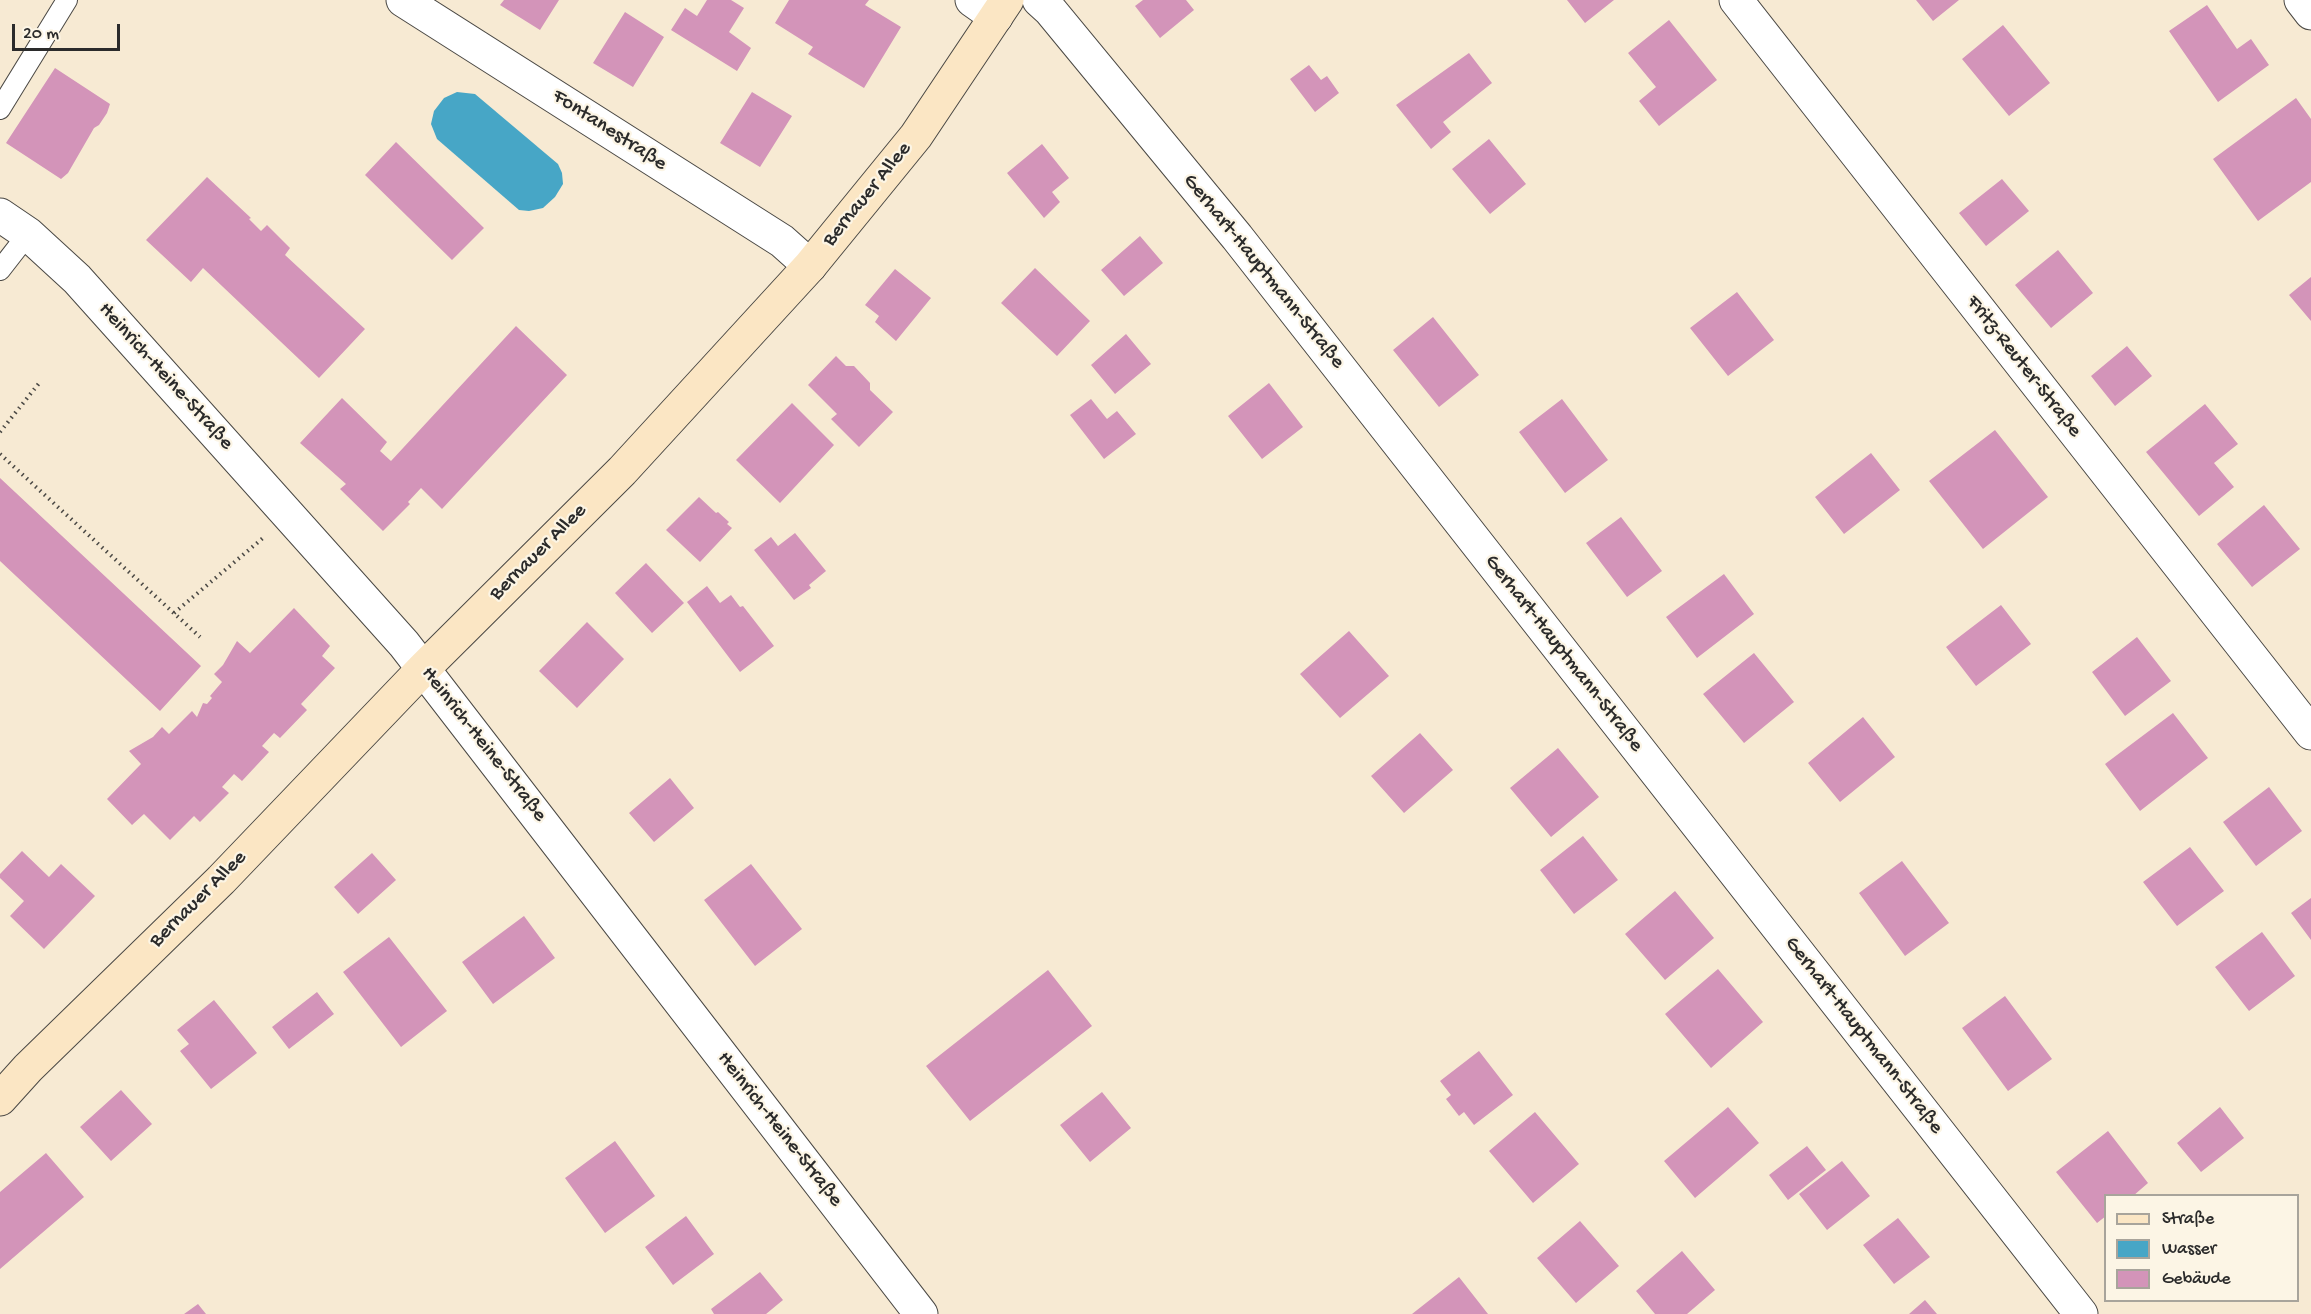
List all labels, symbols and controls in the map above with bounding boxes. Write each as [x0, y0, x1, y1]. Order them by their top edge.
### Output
scale bar [15, 12, 123, 50]
text: 20 m [23, 24, 59, 45]
street label: Fontanestraße [547, 85, 671, 177]
street label: Bernauer Allee [818, 138, 918, 252]
street label: Gerhart-Hauptmann-Straße [1177, 169, 1349, 375]
street label: Fritz-Reuter-Straße [1960, 291, 2086, 443]
street label: Heinrich-Heine-Straße [92, 298, 238, 456]
street label: Bernauer Allee [485, 499, 593, 607]
street label: Gerhart-Hauptmann-Straße [1478, 550, 1648, 758]
street label: Heinrich-Heine-Straße [415, 662, 551, 828]
street label: Bernauer Allee [145, 846, 253, 954]
street label: Gerhart-Hauptmann-Straße [1778, 932, 1948, 1140]
street label: Heinrich-Heine-Straße [711, 1047, 847, 1213]
legend [2104, 1194, 2299, 1302]
text: Straße [2162, 1209, 2214, 1230]
text: Wasser [2162, 1239, 2216, 1260]
text: Gebäude [2162, 1269, 2230, 1290]

